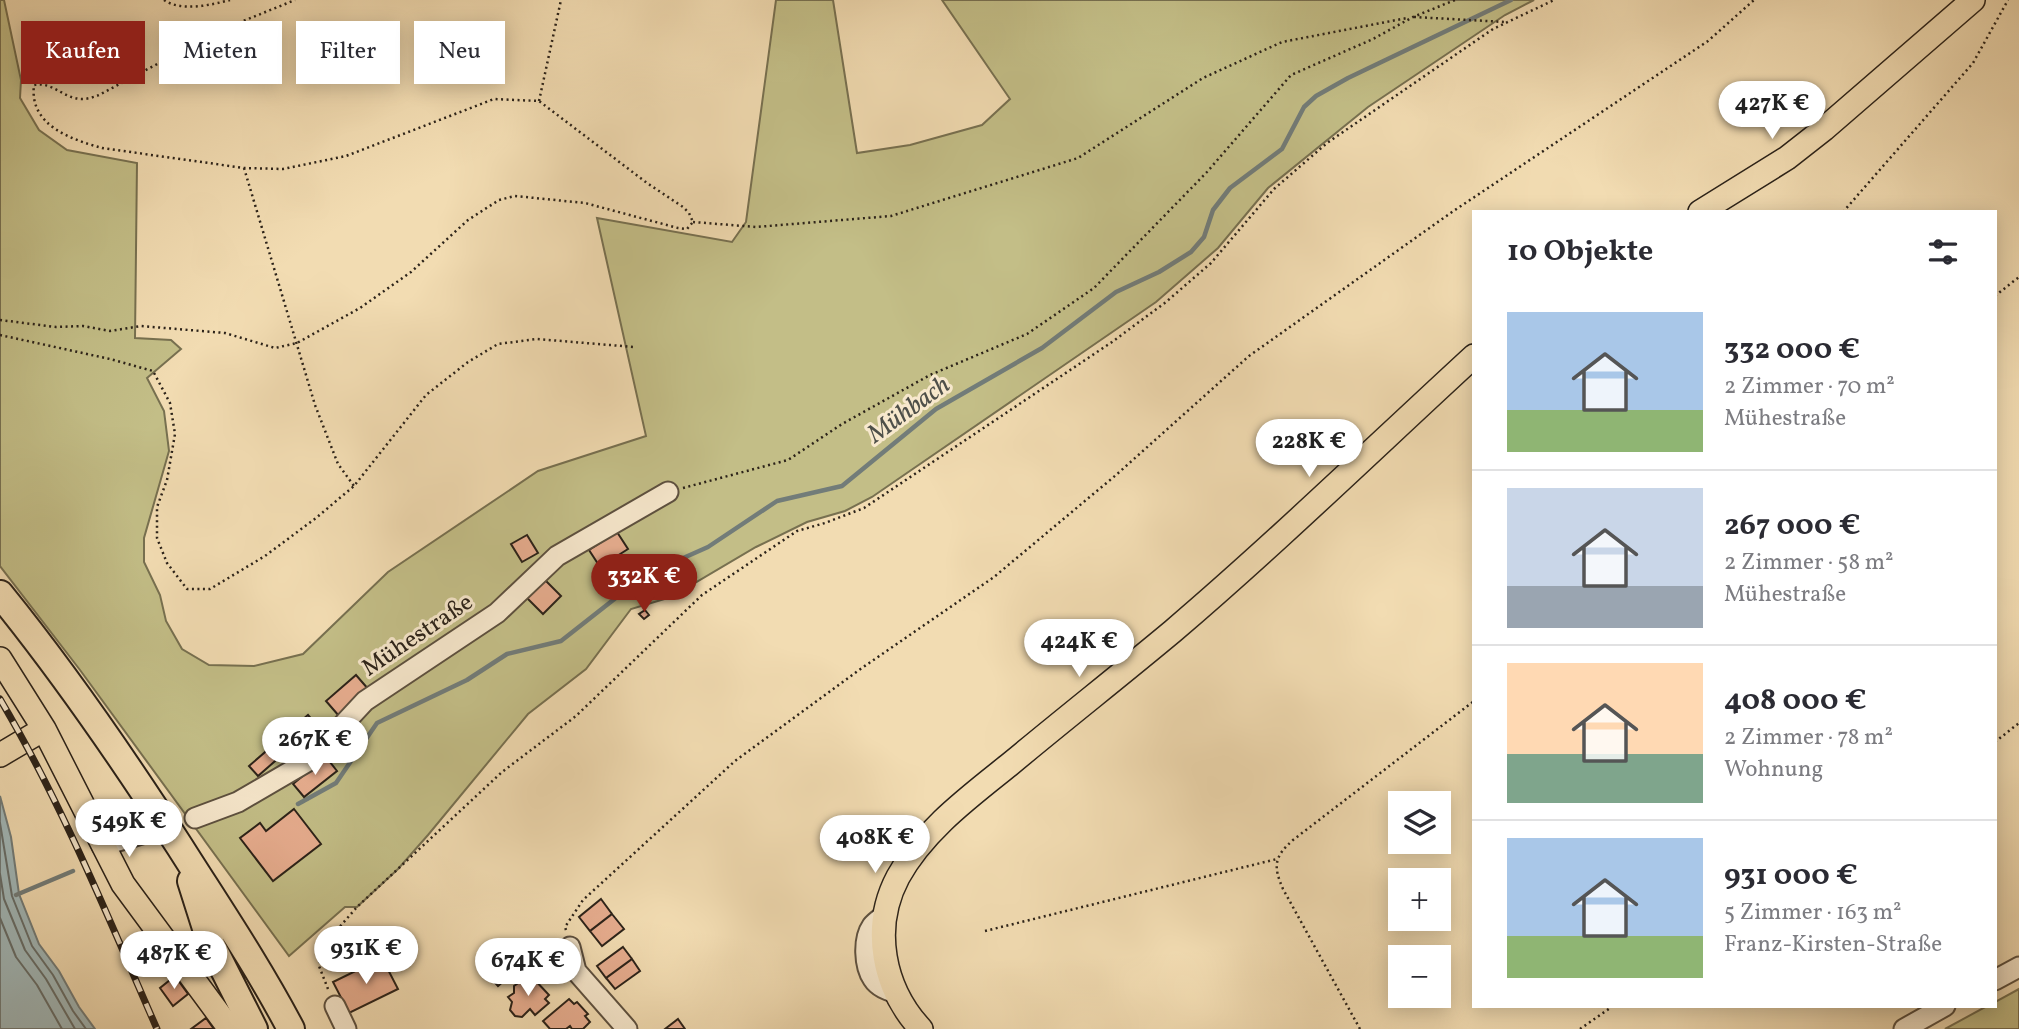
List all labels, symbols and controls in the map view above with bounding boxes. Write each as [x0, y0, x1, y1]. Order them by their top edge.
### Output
chip: Kaufen [21, 21, 145, 84]
chip: Mieten [159, 21, 282, 84]
chip: Filter [296, 21, 400, 84]
chip: Neu [414, 21, 505, 84]
pin: 427K € [1715, 82, 1829, 141]
text: 427K € [1735, 88, 1809, 120]
text: 10 Objekte [1507, 231, 1653, 273]
icon: filters [1924, 233, 1962, 271]
text: 332 000 € [1724, 329, 1860, 371]
icon: home [1563, 340, 1647, 424]
water label: Mühbach [859, 368, 958, 453]
text: 2 Zimmer · 70 m² [1724, 371, 1895, 403]
text: Mühestraße [1724, 403, 1846, 435]
pin: 228K € [1252, 420, 1366, 479]
text: 228K € [1272, 426, 1346, 458]
text: 267 000 € [1724, 505, 1861, 547]
icon: home [1563, 516, 1647, 600]
text: 2 Zimmer · 58 m² [1724, 547, 1894, 579]
pin: 332K € [587, 554, 701, 614]
text: 332K € [607, 561, 681, 593]
text: Mühestraße [1724, 579, 1846, 611]
street label: Mühestraße [356, 586, 480, 686]
pin: 424K € [1022, 620, 1136, 679]
text: 424K € [1040, 626, 1118, 658]
text: 408 000 € [1724, 680, 1867, 722]
icon: home [1563, 691, 1647, 775]
pin: 267K € [258, 718, 372, 777]
text: 2 Zimmer · 78 m² [1724, 722, 1893, 754]
text: 267K € [278, 724, 352, 756]
text: Wohnung [1724, 754, 1823, 786]
map controls [1388, 791, 1451, 1008]
button: layers [1388, 791, 1451, 854]
pin: 549K € [72, 800, 186, 859]
text: 549K € [91, 806, 167, 838]
pin: 408K € [818, 816, 932, 875]
text: 408K € [836, 822, 914, 854]
text: 931 000 € [1724, 855, 1858, 897]
icon: home [1563, 866, 1647, 950]
button: + [1388, 868, 1451, 931]
text: 5 Zimmer · 163 m² [1724, 897, 1902, 929]
pin: 931K € [309, 926, 423, 986]
text: Franz-Kirsten-Straße [1724, 929, 1942, 961]
pin: 487K € [117, 932, 231, 991]
text: 931K € [330, 933, 402, 965]
text: 487K € [136, 938, 212, 970]
pin: 674K € [471, 939, 585, 998]
text: 674K € [491, 945, 565, 977]
button: − [1388, 945, 1451, 1008]

